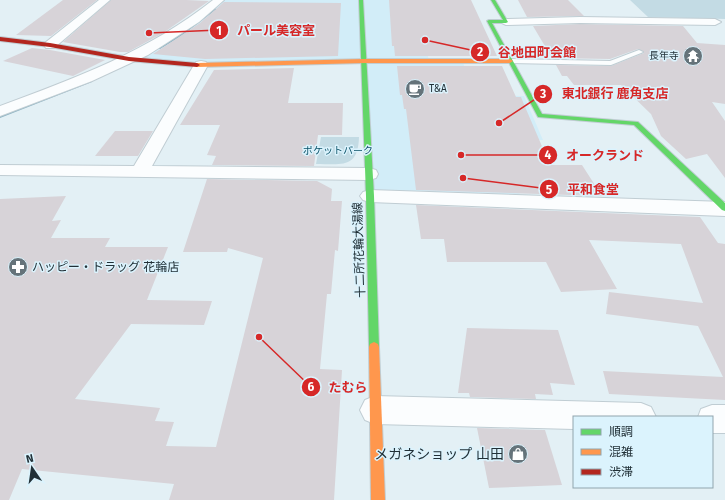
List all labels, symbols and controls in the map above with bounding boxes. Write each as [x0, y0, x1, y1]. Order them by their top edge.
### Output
callout: パール美容室 [209, 18, 323, 43]
text: パール美容室 [237, 23, 315, 38]
text: 1 [216, 24, 222, 38]
callout: 谷地田町会館 [470, 40, 584, 65]
text: 2 [477, 45, 483, 59]
text: 谷地田町会館 [498, 45, 576, 60]
temple icon: 長年寺 [682, 45, 704, 67]
place label: 長年寺 [649, 50, 679, 62]
cafe icon: T&A [404, 78, 426, 100]
callout: 東北銀行 鹿角支店 [533, 81, 677, 106]
place label: T&A [429, 83, 447, 95]
text: 東北銀行 鹿角支店 [561, 86, 669, 101]
text: 3 [539, 87, 546, 101]
callout: オークランド [538, 142, 652, 167]
park label: ポケットパーク [303, 145, 373, 157]
text: 4 [545, 148, 552, 162]
text: オークランド [566, 148, 644, 163]
callout: 平和食堂 [539, 177, 627, 202]
text: 平和食堂 [567, 182, 619, 197]
text: 5 [546, 183, 553, 197]
street label: 十二所花輪大湯線 [350, 202, 368, 298]
pharmacy icon: ハッピー・ドラッグ 花輪店 [7, 256, 29, 278]
place label: ハッピー・ドラッグ 花輪店 [32, 260, 179, 274]
callout: たむら [301, 375, 376, 400]
text: 6 [308, 380, 315, 394]
text: たむら [328, 380, 368, 395]
legend [573, 416, 713, 488]
text: 順調 [609, 425, 633, 439]
shop icon: メガネショップ 山田 [507, 443, 529, 465]
text: 混雑 [609, 445, 633, 459]
place label: メガネショップ 山田 [374, 446, 504, 463]
north arrow [12, 448, 52, 488]
text: N [25, 452, 35, 466]
text: 渋滞 [609, 465, 633, 479]

